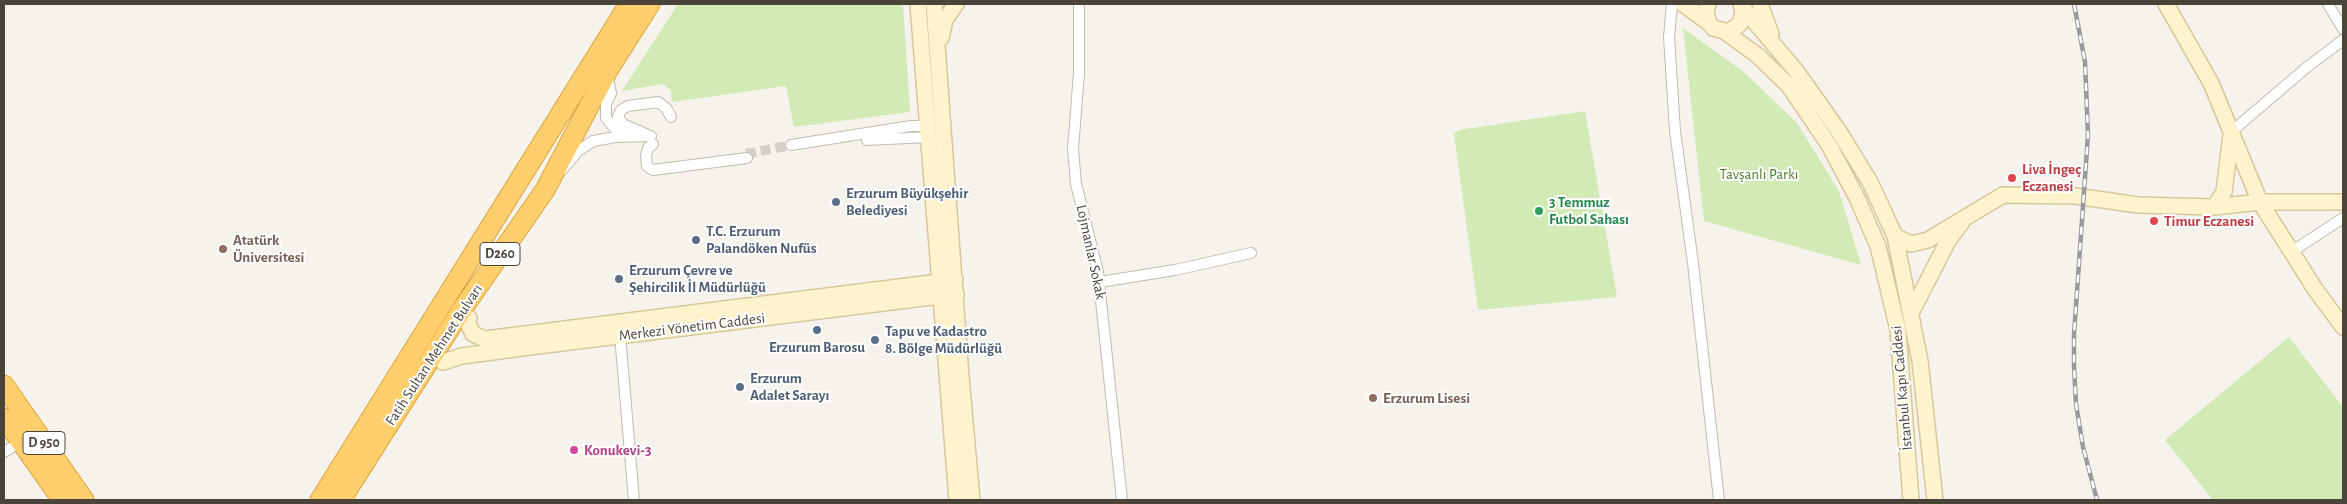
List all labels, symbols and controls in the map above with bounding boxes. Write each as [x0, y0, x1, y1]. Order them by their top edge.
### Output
place label: Liva İngeç Eczanesi [2022, 160, 2081, 195]
park label: Tavşanlı Parkı [1720, 165, 1798, 183]
marker: Liva İngeç Eczanesi [2006, 172, 2018, 184]
place label: Erzurum Büyükşehir Belediyesi [846, 184, 968, 219]
place label: 3 Temmuz Futbol Sahası [1549, 193, 1629, 228]
marker: Erzurum Büyükşehir Belediyesi [830, 196, 842, 208]
street label: Lojmanlar Sokak [1072, 203, 1110, 301]
marker: 3 Temmuz Futbol Sahası [1533, 205, 1545, 217]
place label: Timur Eczanesi [2164, 212, 2254, 230]
marker: Timur Eczanesi [2148, 215, 2160, 227]
place label: T.C. Erzurum Palandöken Nufüs [706, 222, 816, 257]
place label: Atatürk Üniversitesi [233, 231, 304, 266]
marker: T.C. Erzurum Palandöken Nufüs [690, 234, 702, 246]
road number: D260 [480, 242, 520, 266]
marker: Atatürk Üniversitesi [217, 243, 229, 255]
place label: Erzurum Çevre ve Şehircilik İl Müdürlüğü [629, 261, 766, 296]
marker: Erzurum Çevre ve Şehircilik İl Müdürlüğü [613, 273, 625, 285]
street label: Fatih Sultan Mehmet Bulvarı [382, 281, 486, 429]
street label: Merkezi Yönetim Caddesi [618, 309, 766, 345]
place label: Tapu ve Kadastro 8. Bölge Müdürlüğü [885, 322, 1002, 357]
marker: Erzurum Barosu [811, 324, 823, 336]
street label: İstanbul Kapı Caddesi [1888, 325, 1916, 451]
marker: Tapu ve Kadastro 8. Bölge Müdürlüğü [869, 334, 881, 346]
place label: Erzurum Barosu [769, 338, 865, 356]
place label: Erzurum Adalet Sarayı [750, 369, 829, 404]
marker: Erzurum Adalet Sarayı [734, 381, 746, 393]
place label: Erzurum Lisesi [1383, 389, 1470, 407]
marker: Erzurum Lisesi [1367, 392, 1379, 404]
road number: D 950 [23, 432, 65, 454]
place label: Konukevi-3 [584, 441, 651, 459]
marker: Konukevi-3 [568, 444, 580, 456]

